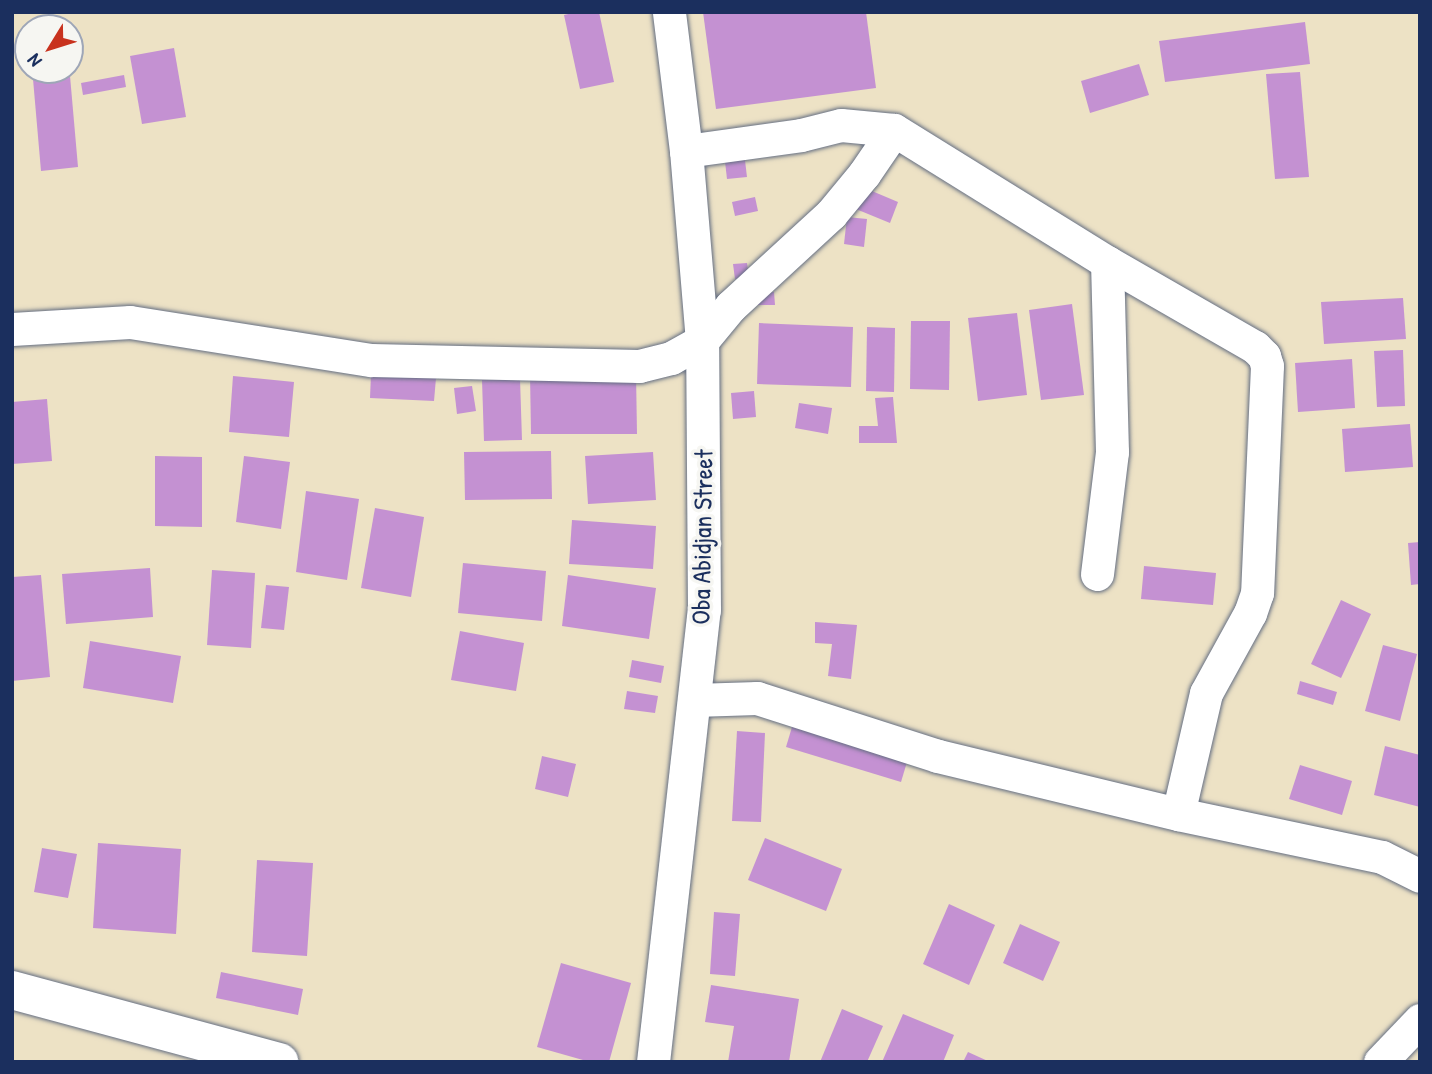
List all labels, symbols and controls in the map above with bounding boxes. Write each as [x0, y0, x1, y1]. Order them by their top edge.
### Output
north arrow [14, 14, 84, 84]
text: N [21, 49, 47, 73]
street label: Oba Abidjan Street [685, 449, 719, 625]

